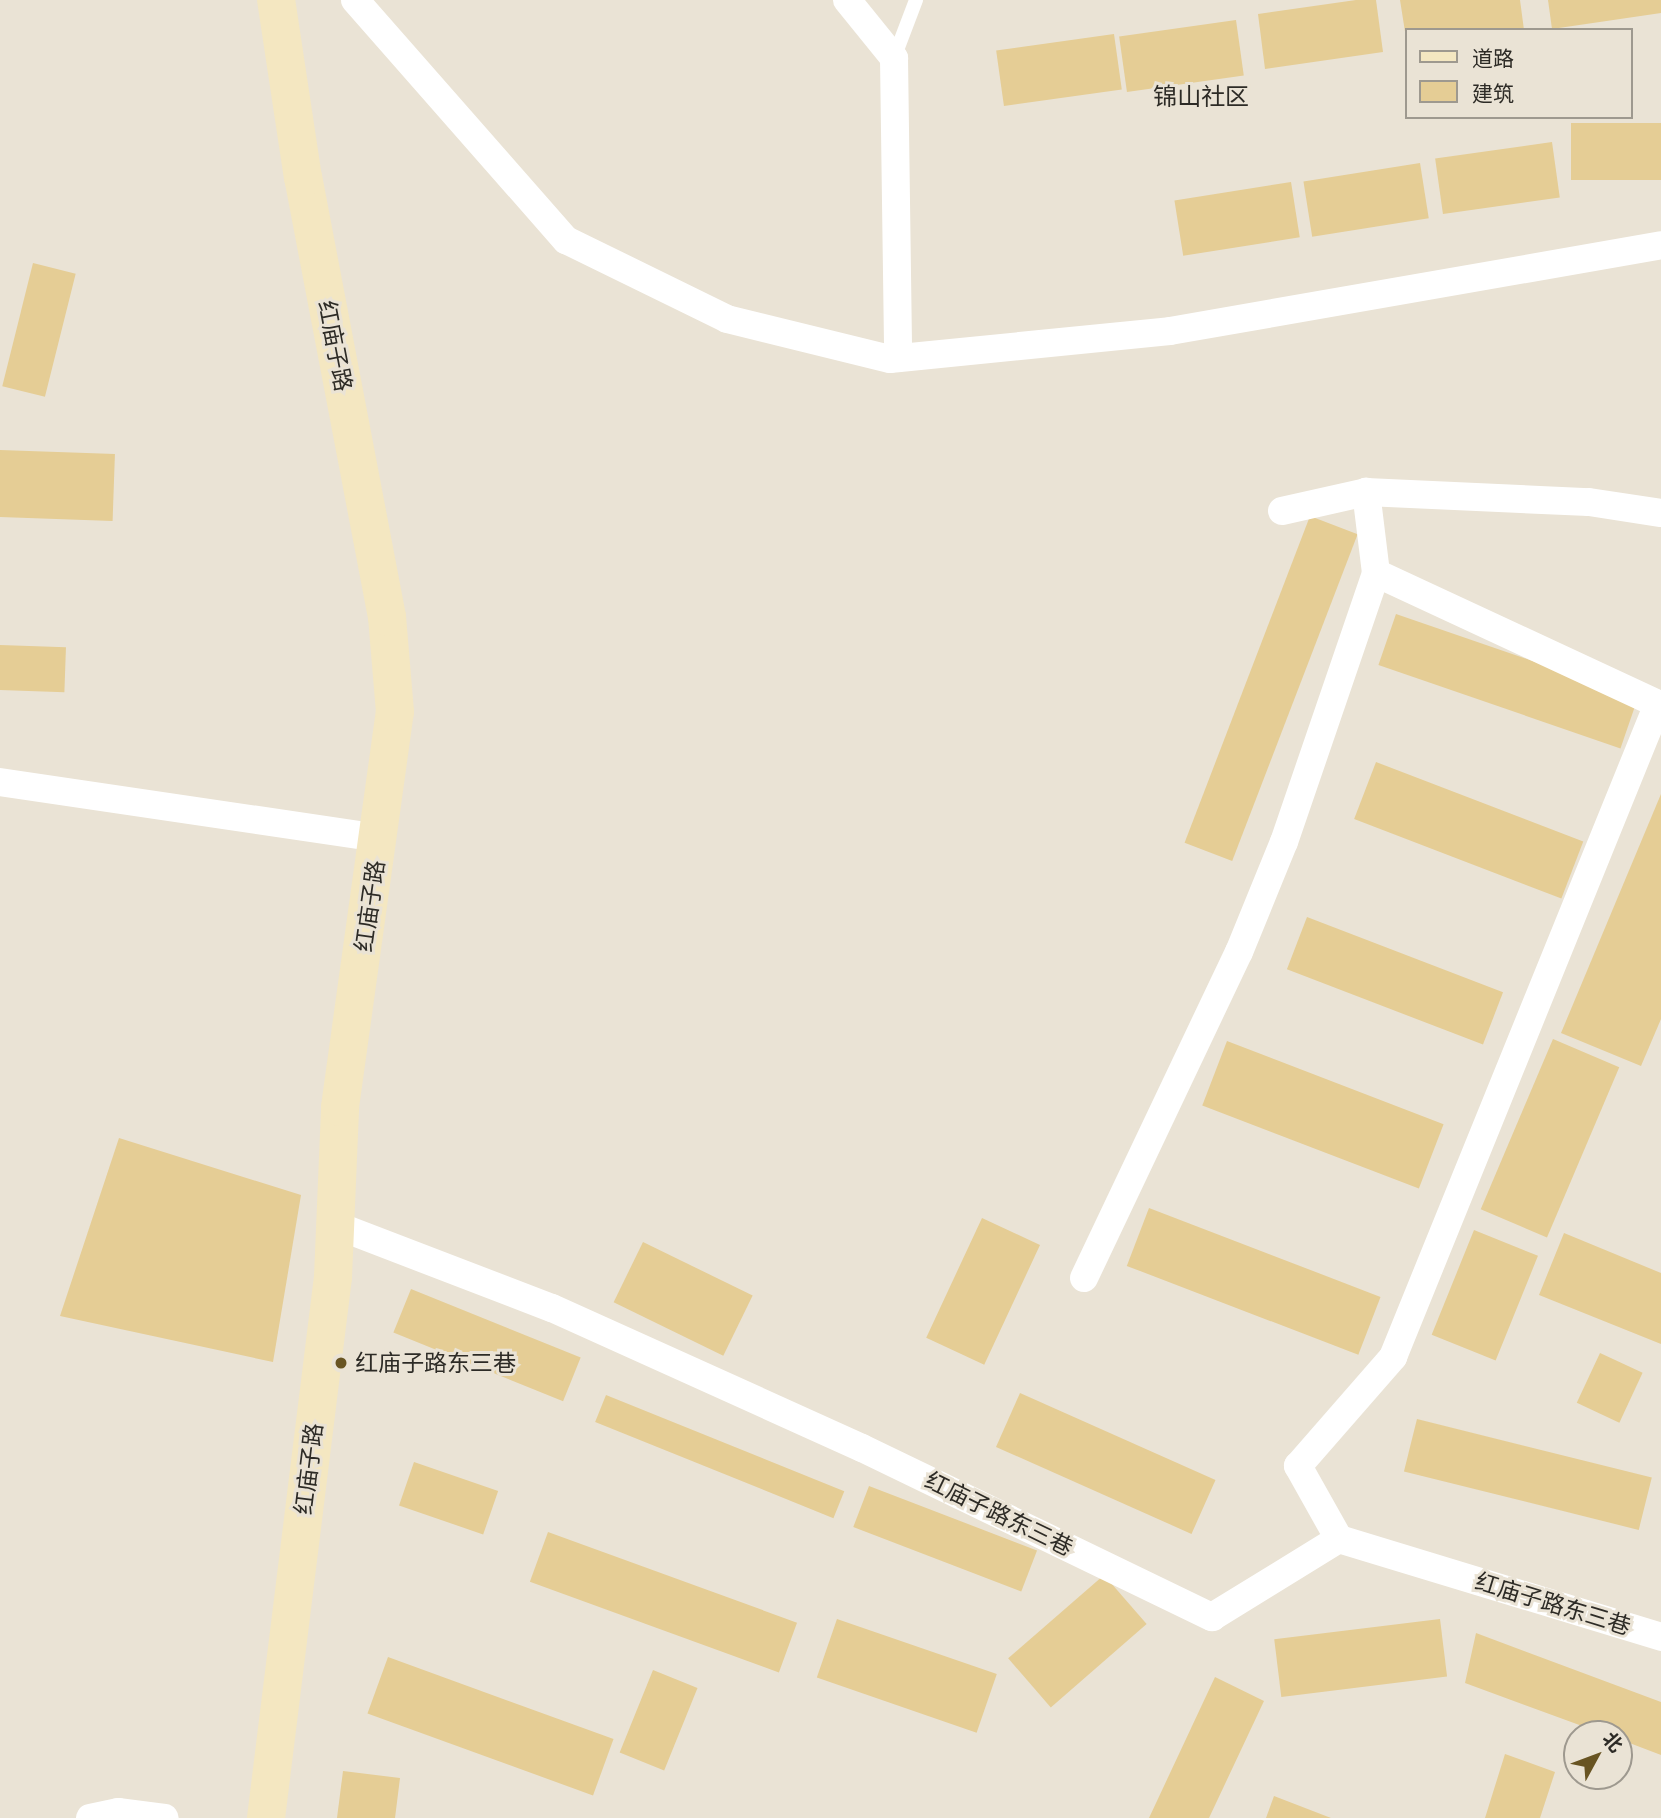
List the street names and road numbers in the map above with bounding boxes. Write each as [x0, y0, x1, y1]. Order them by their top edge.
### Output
street label: 红庙子路 [313, 298, 357, 394]
street label: 红庙子路 [350, 859, 390, 953]
street label: 红庙子路 [290, 1422, 328, 1516]
street label: 红庙子路东三巷 [921, 1466, 1077, 1562]
street label: 红庙子路东三巷 [1472, 1567, 1634, 1641]

